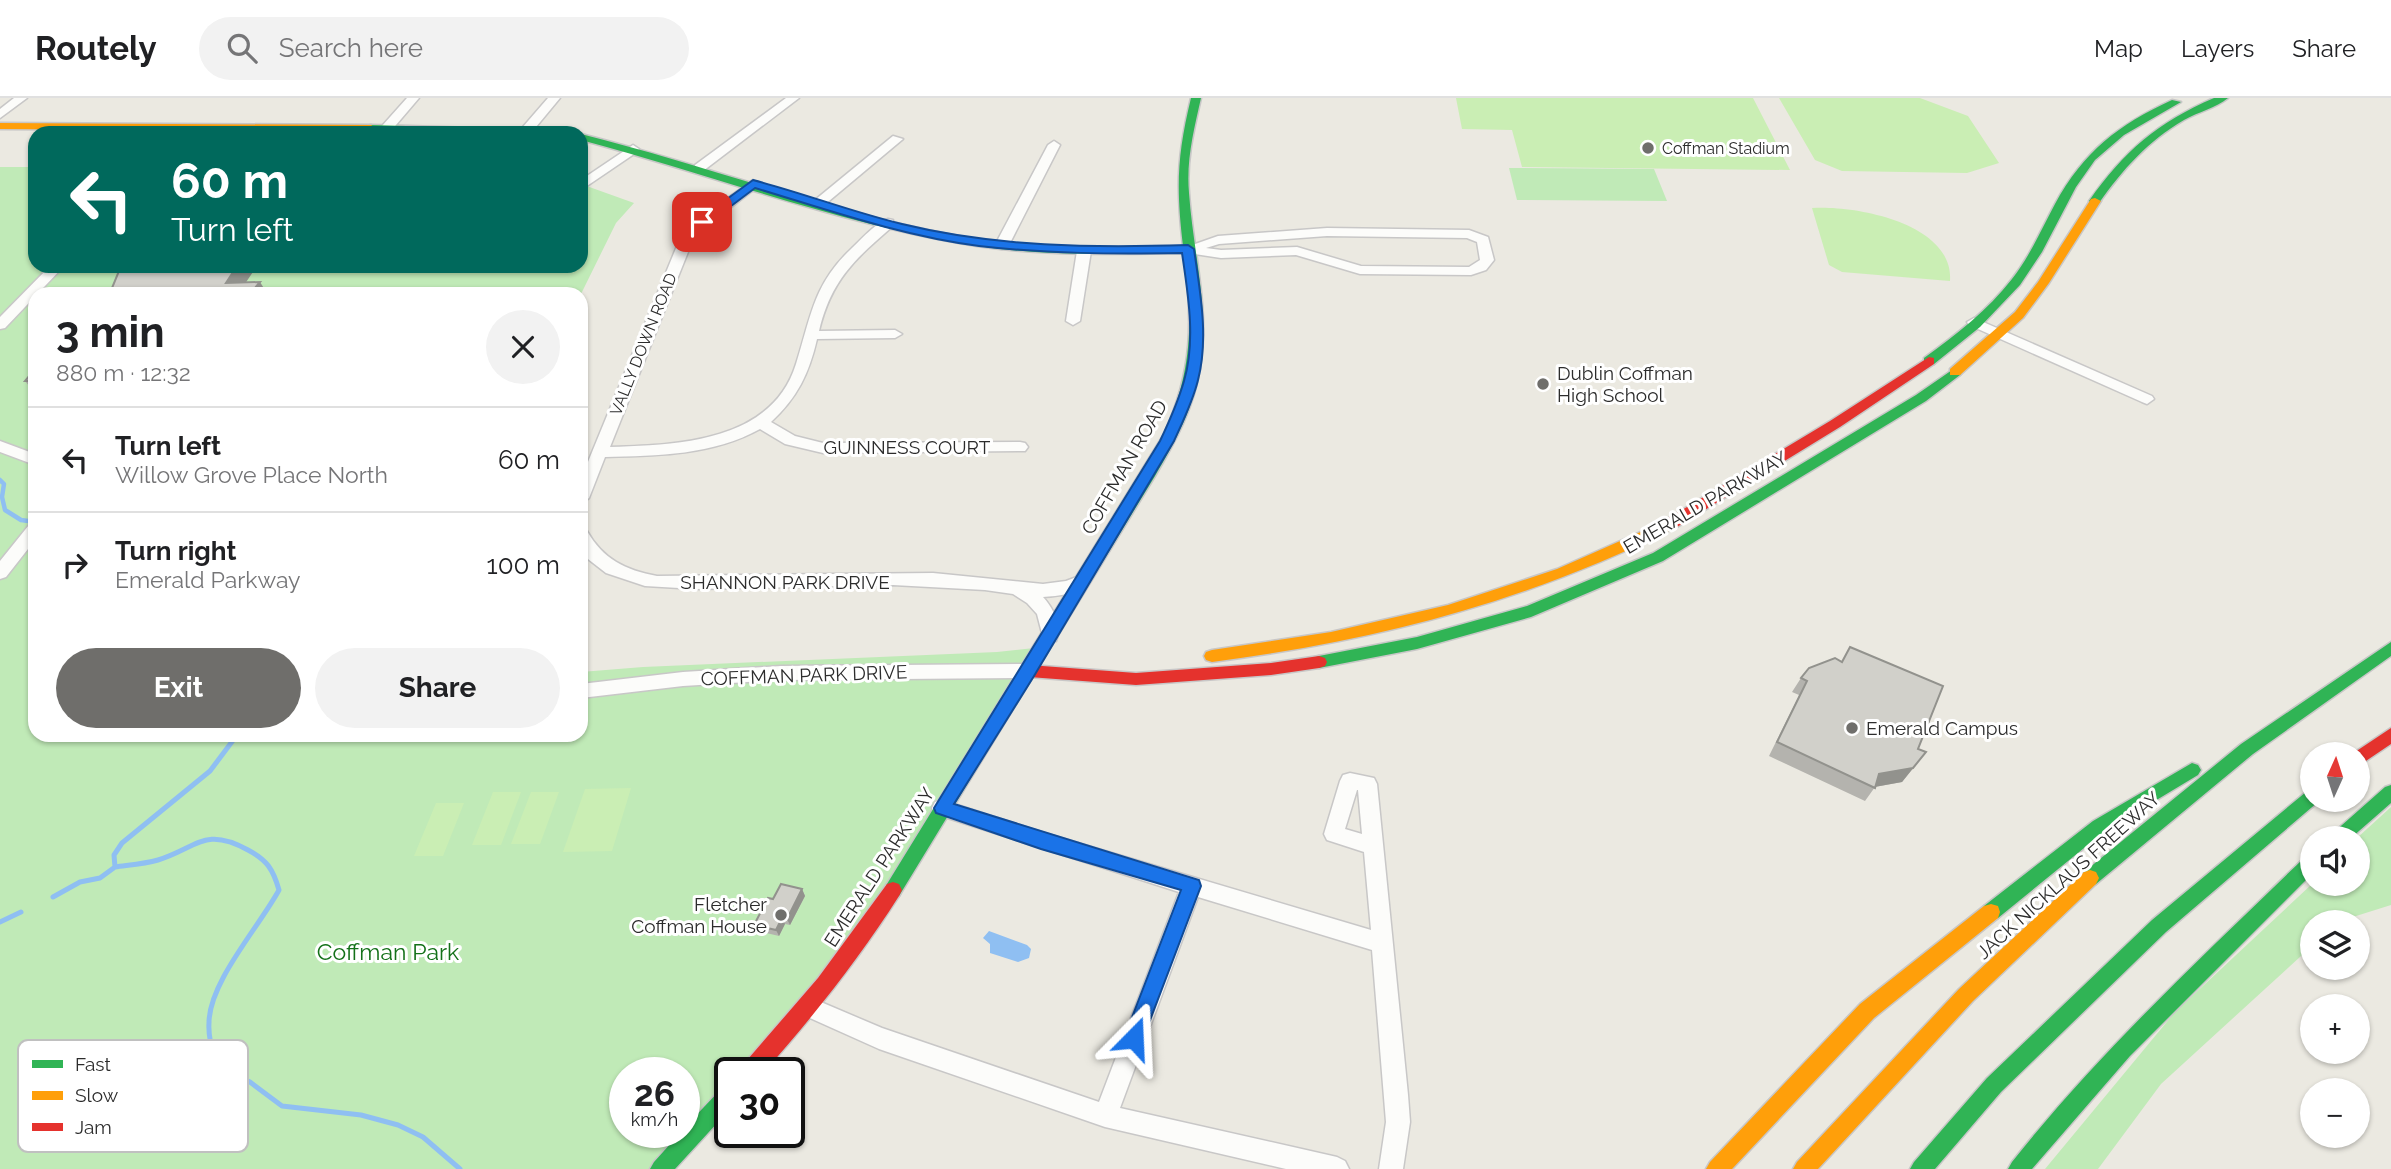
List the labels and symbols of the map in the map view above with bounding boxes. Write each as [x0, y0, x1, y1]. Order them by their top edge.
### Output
place label: Coffman Stadium [1662, 139, 1790, 158]
marker: Coffman Stadium [1640, 140, 1656, 156]
pin [672, 192, 732, 252]
street label: VALLY DOWN ROAD [606, 270, 681, 418]
place label: Dublin Coffman High School [1557, 362, 1693, 406]
marker: Dublin Coffman High School [1535, 376, 1551, 392]
street label: COFFMAN ROAD [1077, 396, 1171, 538]
street label: GUINNESS COURT [824, 436, 991, 458]
street label: EMERALD PARKWAY [1619, 446, 1791, 558]
street label: SHANNON PARK DRIVE [680, 571, 890, 593]
street label: COFFMAN PARK DRIVE [700, 660, 908, 690]
place label: Emerald Campus [1866, 717, 2018, 739]
marker: Emerald Campus [1844, 720, 1860, 736]
north arrow [2300, 742, 2370, 812]
street label: EMERALD PARKWAY [819, 783, 939, 951]
street label: JACK NICKLAUS FREEWAY [1972, 786, 2165, 963]
place label: Fletcher Coffman House [631, 893, 767, 937]
marker: Fletcher Coffman House [773, 907, 789, 923]
park label: Coffman Park [317, 938, 459, 965]
position arrow [1097, 1001, 1171, 1075]
legend [18, 1040, 248, 1152]
text: Fast [75, 1053, 111, 1075]
speed limit sign: 30 [714, 1057, 805, 1148]
text: Slow [75, 1084, 119, 1106]
text: Jam [75, 1116, 112, 1138]

